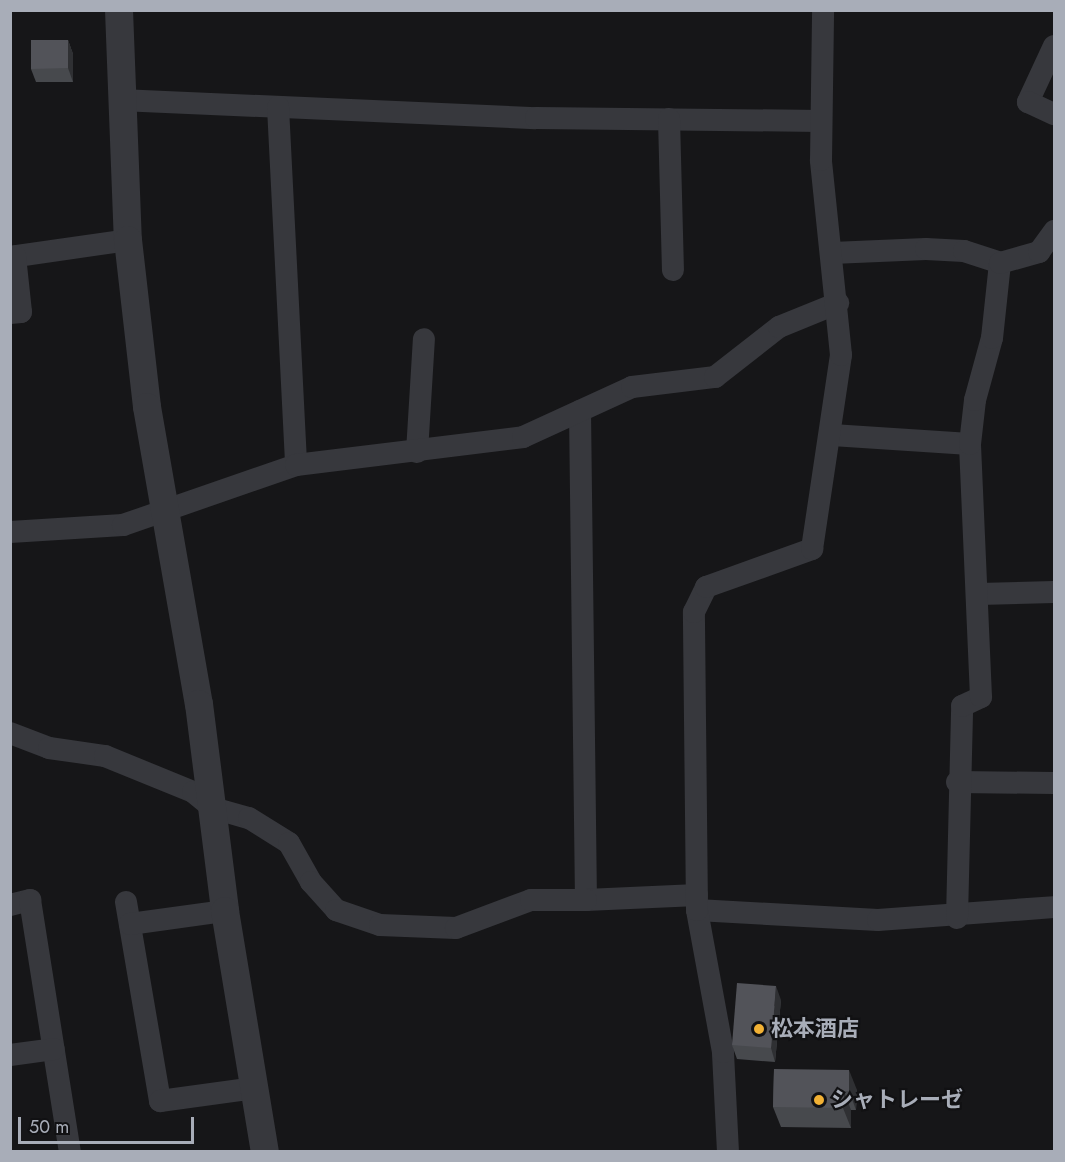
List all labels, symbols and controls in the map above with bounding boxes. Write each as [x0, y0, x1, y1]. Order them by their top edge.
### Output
place label: 松本酒店 [771, 1016, 859, 1042]
marker: 松本酒店 [752, 1022, 766, 1036]
place label: シャトレーゼ [831, 1087, 963, 1113]
marker: シャトレーゼ [812, 1093, 826, 1107]
scale bar [21, 1105, 196, 1143]
text: 50 m [29, 1114, 69, 1140]

